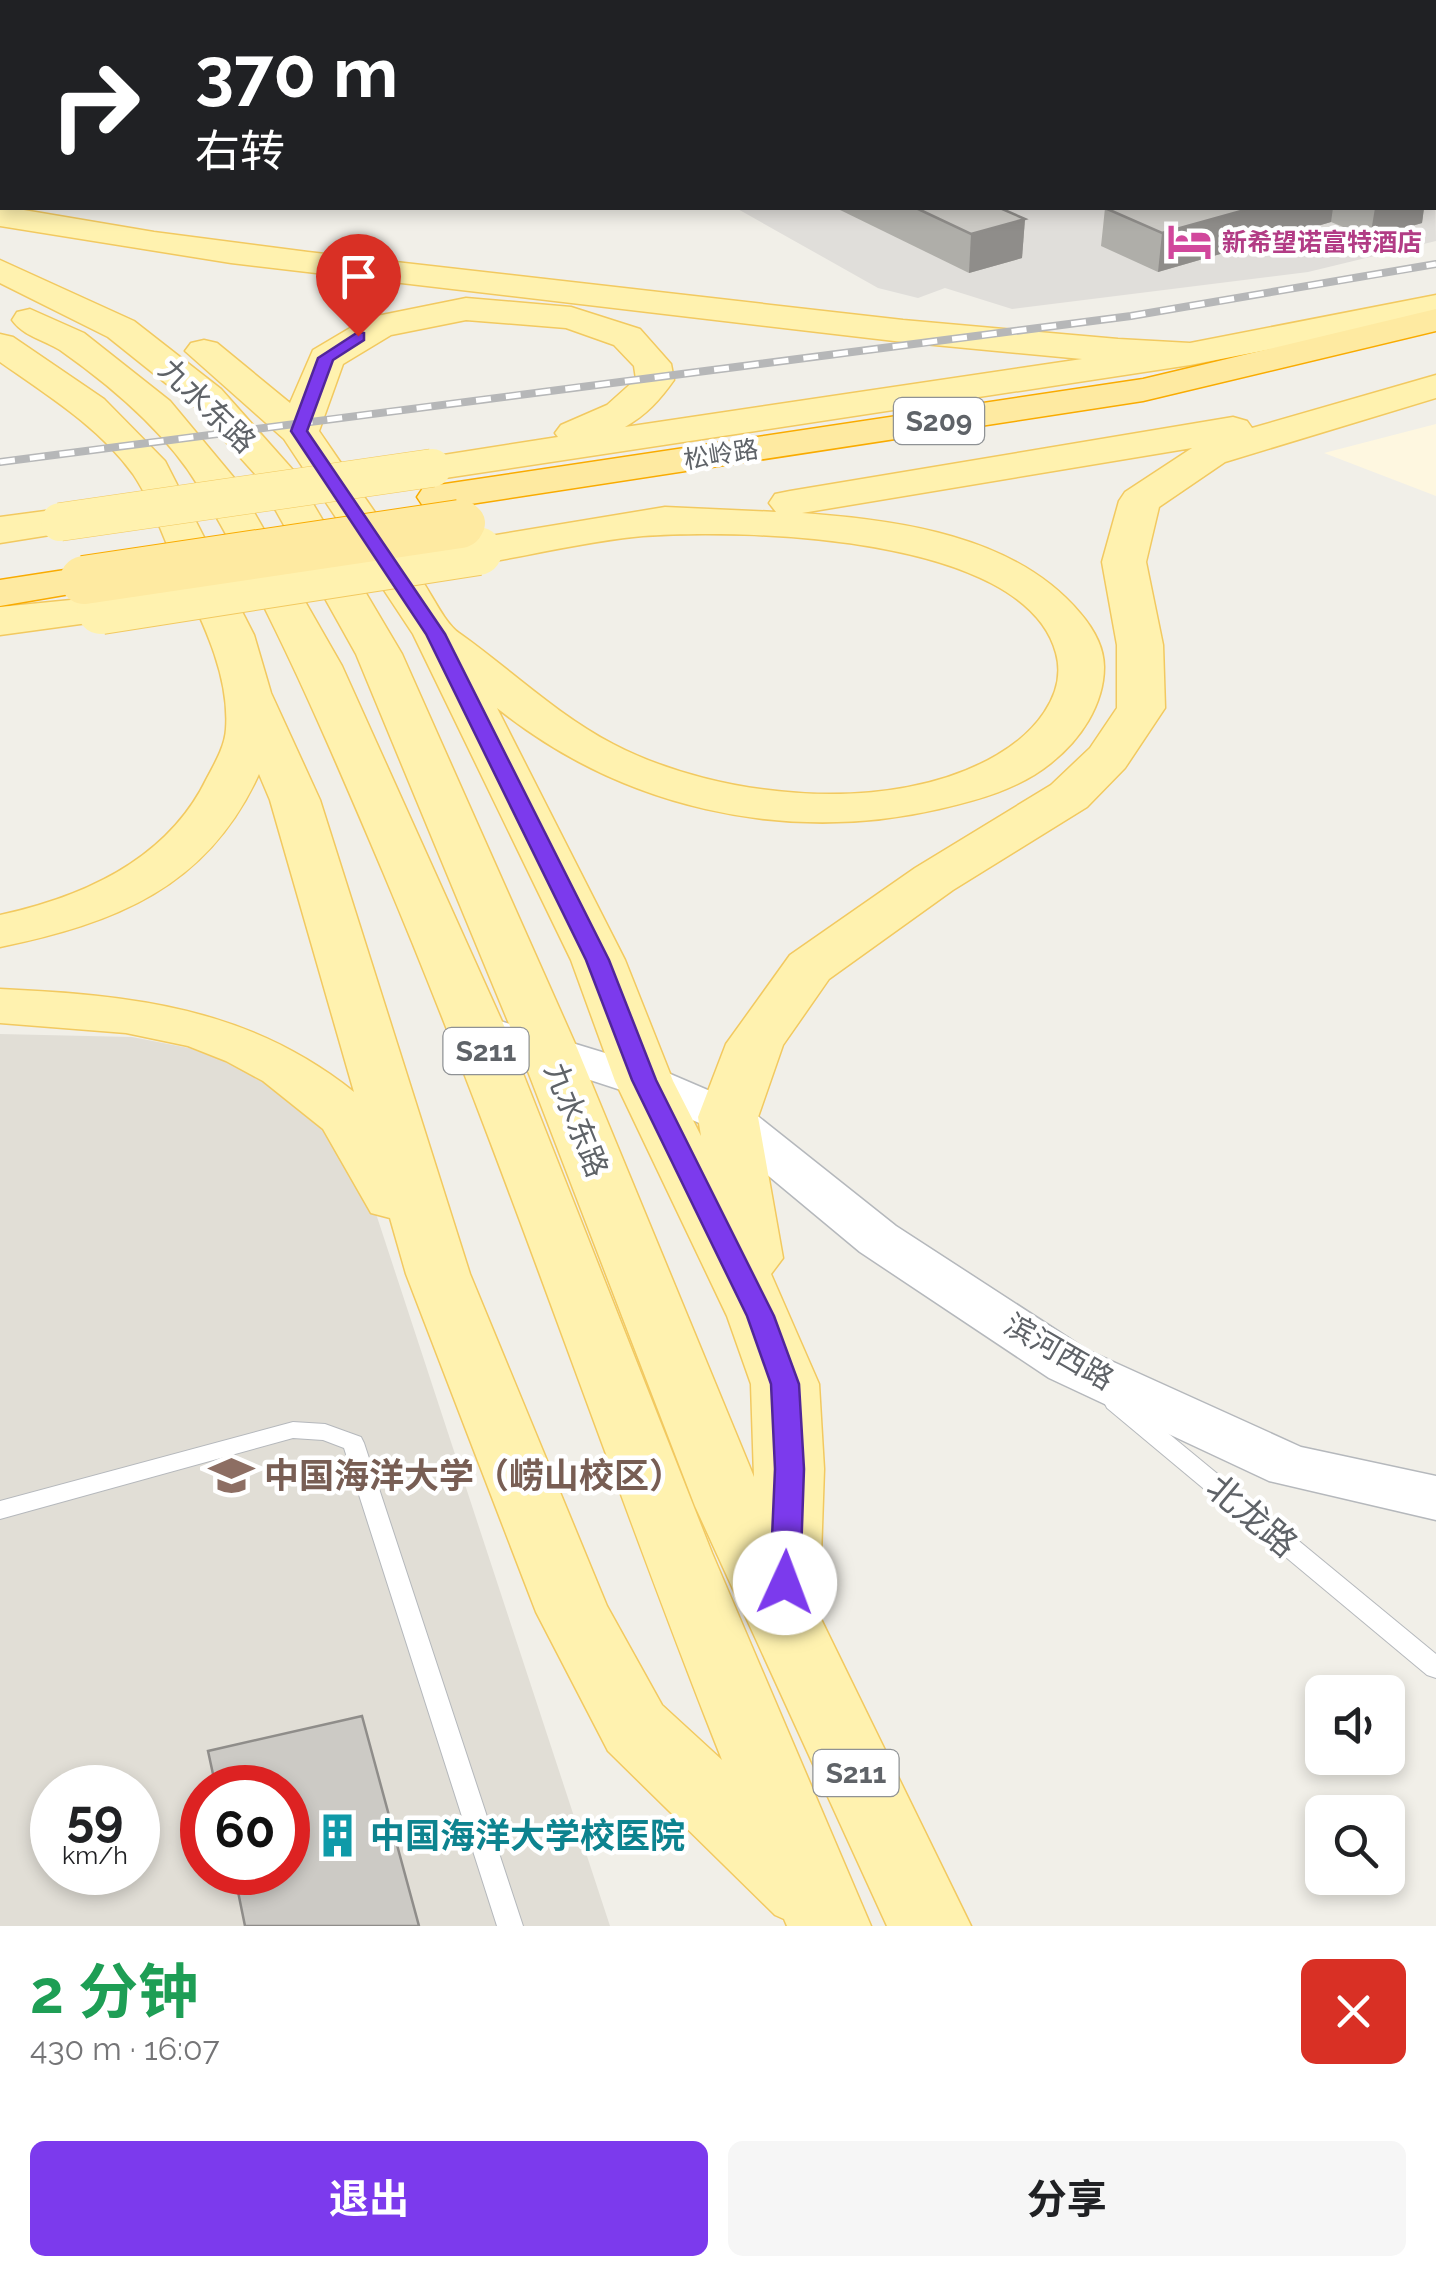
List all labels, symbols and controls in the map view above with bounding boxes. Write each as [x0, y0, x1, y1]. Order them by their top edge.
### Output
text: 370 m [195, 31, 398, 113]
icon: right [30, 40, 160, 170]
text: 右转 [195, 125, 285, 178]
hotel icon: 新希望诺富特酒店 [1165, 218, 1213, 266]
place label: 新希望诺富特酒店 [1222, 227, 1422, 257]
pin [316, 234, 401, 337]
icon: arrive [331, 249, 386, 304]
street label: 九水东路 [152, 351, 263, 460]
road number: S209 [894, 398, 984, 444]
street label: 松岭路 [682, 433, 760, 475]
road number: S211 [444, 1028, 528, 1074]
street label: 九水东路 [538, 1058, 615, 1182]
street label: 滨河西路 [999, 1306, 1120, 1397]
school or university icon: 中国海洋大学（崂山校区） [207, 1452, 255, 1500]
place label: 中国海洋大学（崂山校区） [264, 1455, 684, 1496]
street label: 北龙路 [1199, 1466, 1306, 1565]
position arrow [733, 1531, 837, 1635]
map controls [1305, 1675, 1405, 1895]
button: sound [1305, 1675, 1405, 1775]
road number: S211 [814, 1750, 898, 1796]
speed limit sign: 60 [180, 1765, 310, 1895]
text: 59 [66, 1788, 124, 1847]
button: search [1305, 1795, 1405, 1895]
building icon: 中国海洋大学校医院 [313, 1812, 361, 1860]
place label: 中国海洋大学校医院 [370, 1815, 685, 1856]
text: km/h [62, 1840, 128, 1870]
text: 2 分钟 [30, 1957, 198, 2027]
button: close [1301, 1959, 1406, 2064]
text: 430 m · 16:07 [30, 2030, 220, 2067]
button: 退出 [30, 2141, 708, 2256]
button: 分享 [728, 2141, 1406, 2256]

